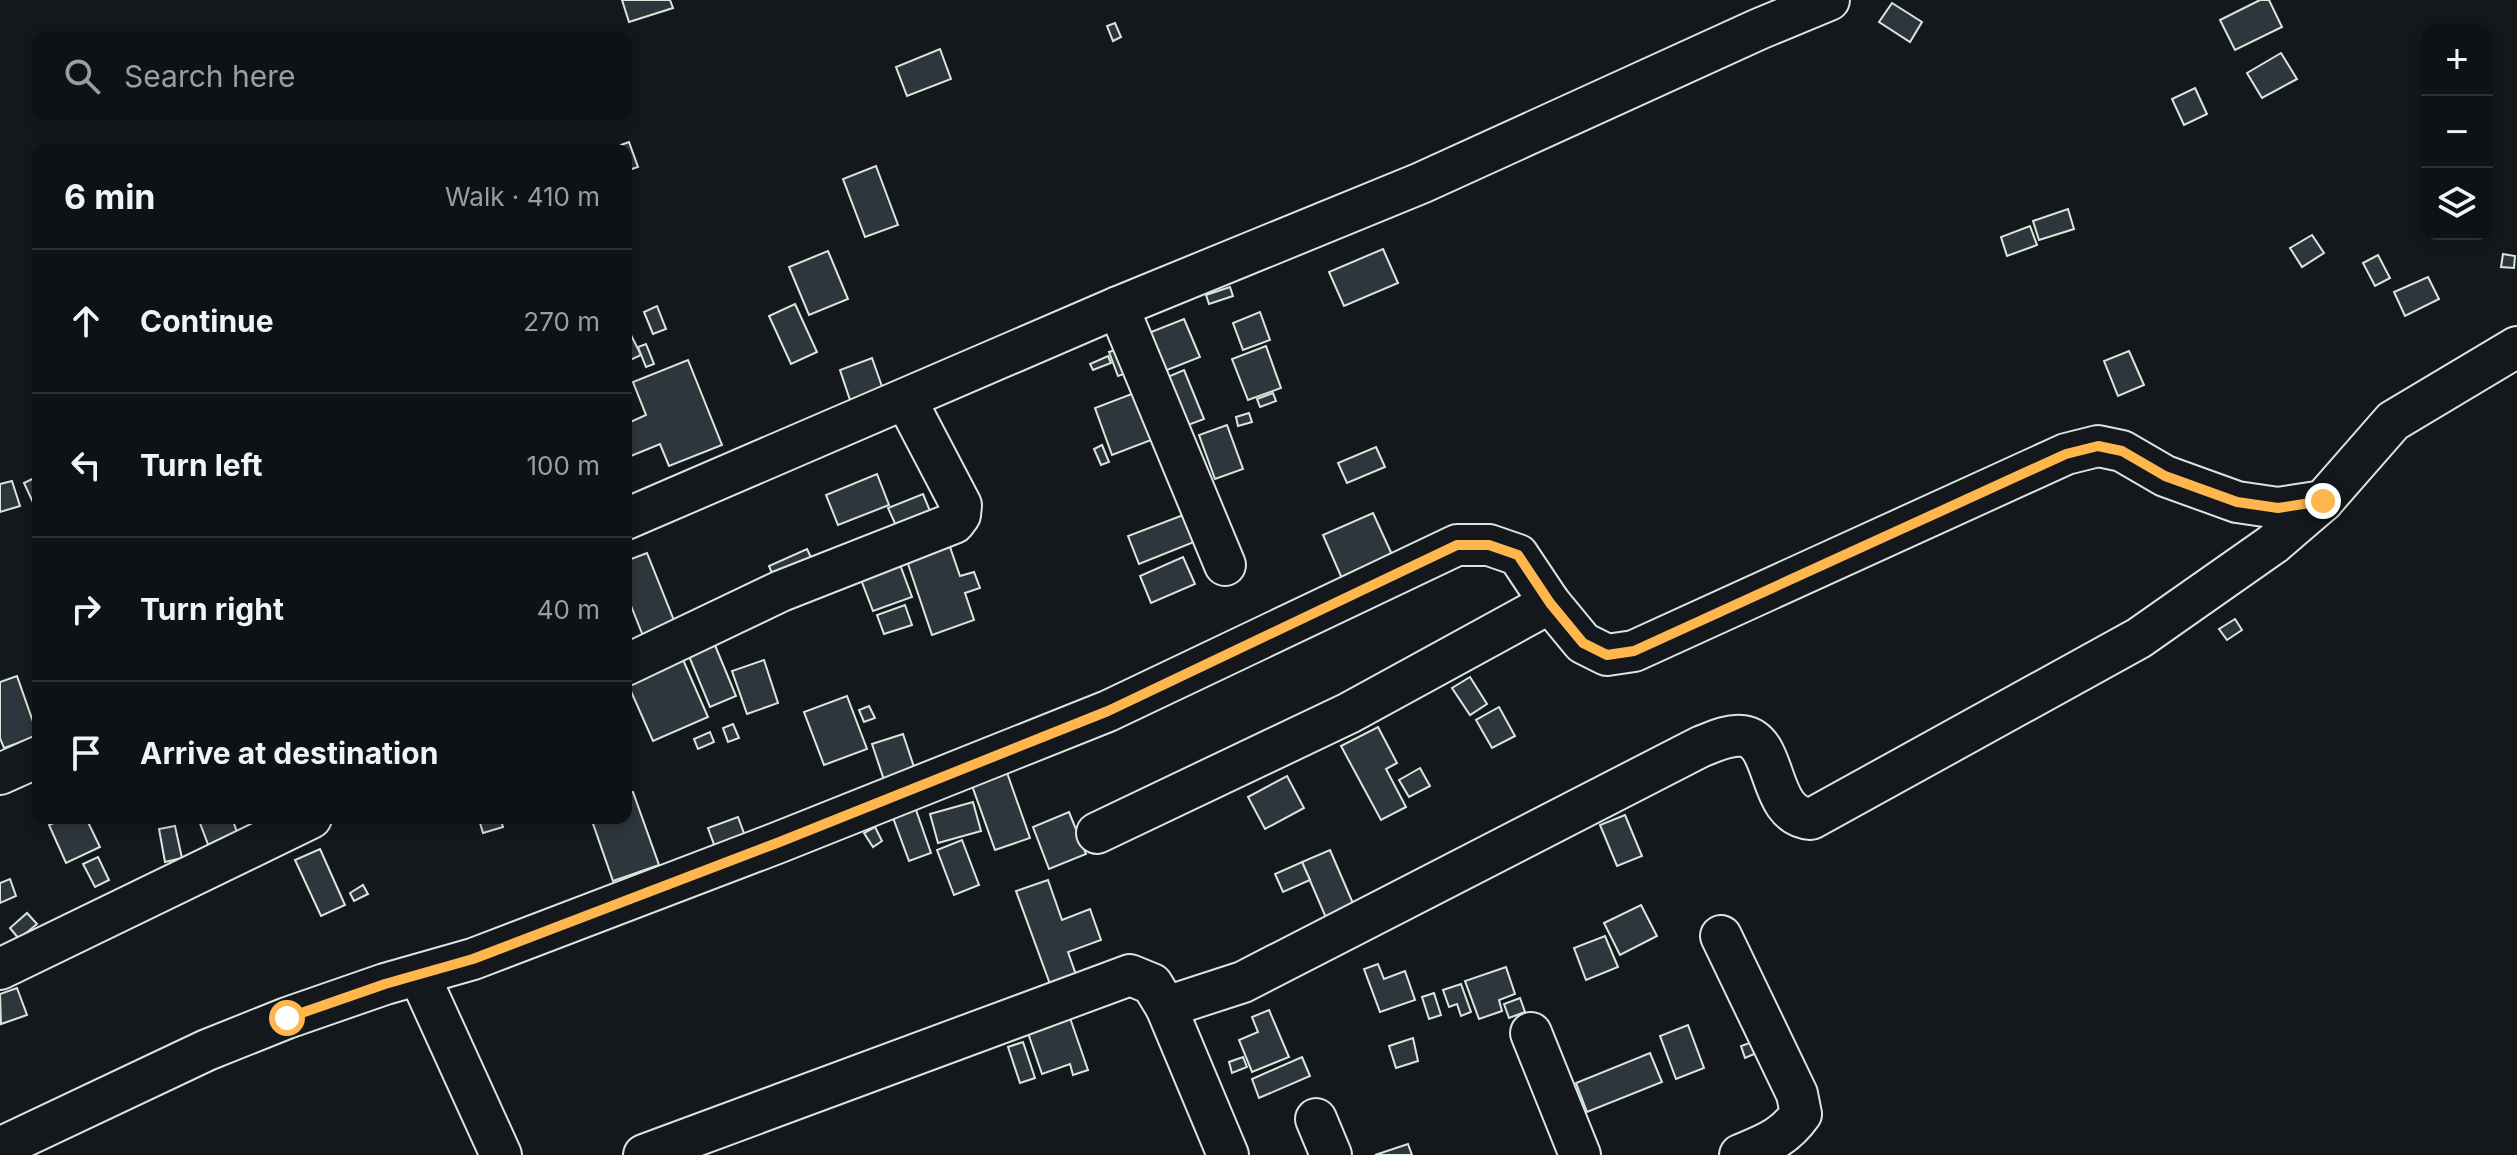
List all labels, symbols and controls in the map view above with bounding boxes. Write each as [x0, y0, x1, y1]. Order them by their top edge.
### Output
map controls [2421, 24, 2493, 240]
button: + [2421, 24, 2493, 96]
search box [32, 32, 632, 120]
icon: search [60, 54, 104, 98]
text: Search here [124, 58, 296, 94]
button: − [2421, 96, 2493, 168]
button: layers [2421, 168, 2493, 240]
text: 6 min [64, 176, 156, 217]
text: Walk · 410 m [445, 181, 600, 212]
icon: ahead [64, 299, 108, 343]
text: Continue [140, 303, 274, 339]
text: 270 m [523, 306, 600, 337]
icon: left [64, 443, 108, 487]
text: Turn left [140, 447, 262, 483]
text: 100 m [527, 450, 600, 481]
route end [2305, 483, 2341, 519]
icon: right [64, 587, 108, 631]
text: Turn right [140, 591, 284, 627]
text: 40 m [537, 594, 600, 625]
icon: arrive [64, 731, 108, 775]
text: Arrive at destination [140, 735, 438, 771]
route start [269, 1000, 305, 1036]

